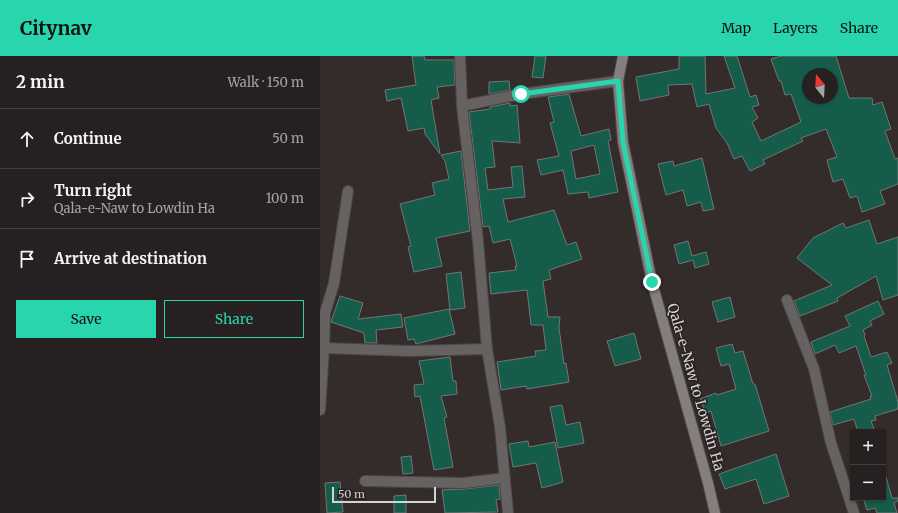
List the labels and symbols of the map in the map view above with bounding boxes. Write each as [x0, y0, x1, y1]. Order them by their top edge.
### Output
north arrow [802, 68, 838, 104]
route start [512, 85, 530, 103]
route end [643, 273, 661, 291]
street label: Qala-e-Naw to Lowdin Ha [663, 301, 729, 473]
scale bar [332, 485, 436, 504]

